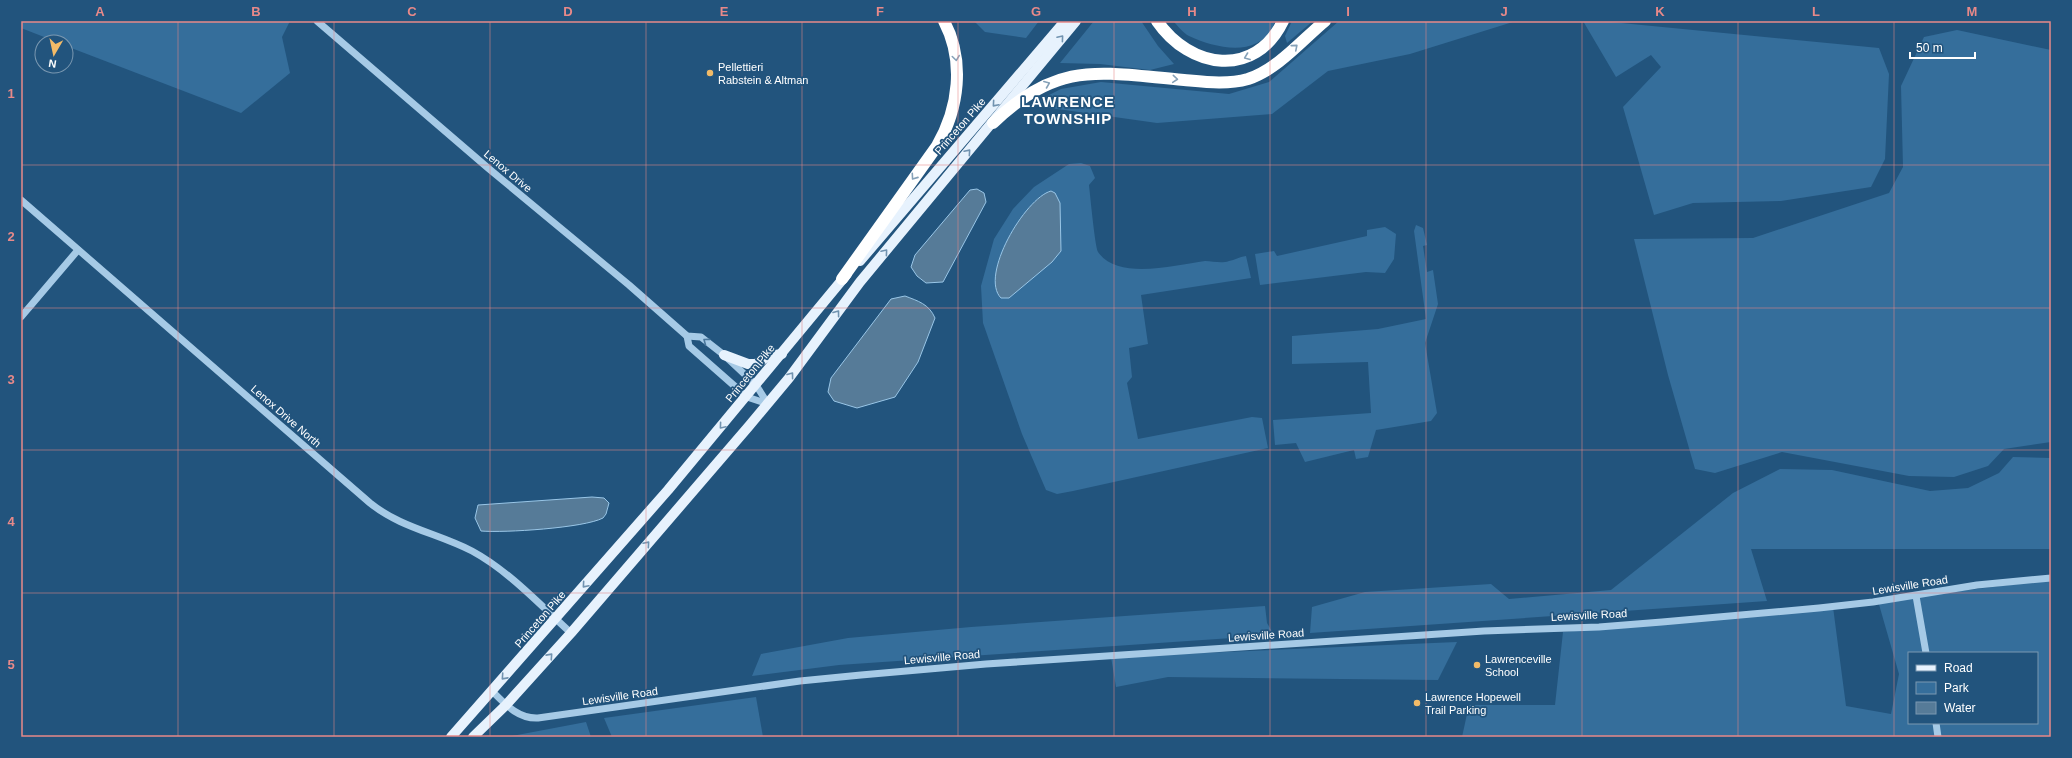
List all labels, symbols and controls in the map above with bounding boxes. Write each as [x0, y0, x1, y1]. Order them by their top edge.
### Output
text: A [95, 4, 105, 19]
text: B [251, 4, 261, 19]
text: C [407, 4, 417, 19]
text: D [563, 4, 573, 19]
text: E [720, 4, 729, 19]
text: F [876, 4, 884, 19]
text: G [1031, 4, 1041, 19]
text: H [1187, 4, 1197, 19]
text: I [1346, 4, 1350, 19]
text: J [1500, 4, 1508, 19]
text: K [1655, 4, 1665, 19]
text: L [1812, 4, 1820, 19]
text: M [1967, 4, 1977, 19]
north arrow [34, 34, 74, 74]
scale bar [1910, 34, 1975, 60]
one-way arrow [1057, 35, 1064, 43]
text: 50 m [1916, 41, 1943, 55]
one-way arrow [1290, 45, 1297, 52]
one-way arrow [1243, 52, 1250, 60]
one-way arrow [951, 55, 960, 61]
text: N [48, 57, 57, 70]
place label: Pellettieri Rabstein & Altman [718, 61, 809, 86]
marker: Pellettieri Rabstein & Altman [705, 68, 715, 78]
one-way arrow [1172, 75, 1178, 84]
one-way arrow [1043, 80, 1050, 88]
text: 1 [7, 86, 15, 101]
district label: LAWRENCE TOWNSHIP [1021, 93, 1115, 127]
street label: Princeton Pike [932, 95, 988, 157]
one-way arrow [992, 99, 999, 106]
street label: Lenox Drive [482, 148, 534, 194]
one-way arrow [963, 149, 970, 156]
one-way arrow [912, 173, 919, 180]
text: 2 [7, 229, 15, 244]
one-way arrow [880, 249, 887, 256]
one-way arrow [832, 311, 839, 318]
one-way arrow [704, 339, 711, 346]
street label: Princeton Pike [723, 342, 777, 404]
text: 3 [7, 372, 15, 387]
one-way arrow [786, 372, 793, 379]
street label: Lenox Drive North [249, 382, 323, 450]
one-way arrow [719, 422, 726, 429]
text: 4 [7, 514, 15, 529]
one-way arrow [643, 541, 650, 548]
street label: Lewisville Road [1871, 573, 1949, 597]
one-way arrow [582, 580, 589, 588]
street label: Princeton Pike [512, 588, 568, 650]
street label: Lewisville Road [1551, 607, 1627, 623]
street label: Lewisville Road [1227, 626, 1305, 644]
street label: Lewisville Road [903, 648, 981, 666]
legend [1908, 652, 2038, 724]
one-way arrow [545, 653, 553, 661]
place label: Lawrenceville School [1485, 653, 1552, 678]
text: 5 [7, 657, 15, 672]
marker: Lawrenceville School [1472, 660, 1482, 670]
text: Road [1944, 661, 1973, 675]
one-way arrow [502, 673, 509, 680]
text: Park [1944, 681, 1970, 695]
street label: Lewisville Road [581, 685, 659, 707]
place label: Lawrence Hopewell Trail Parking [1425, 691, 1521, 716]
marker: Lawrence Hopewell Trail Parking [1412, 698, 1422, 708]
text: Water [1944, 701, 1976, 715]

